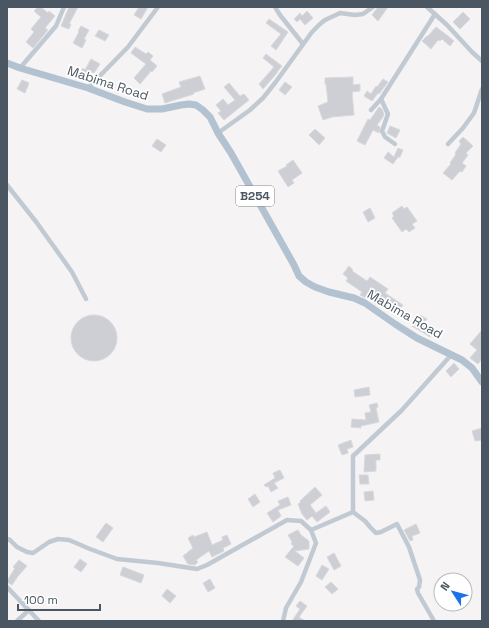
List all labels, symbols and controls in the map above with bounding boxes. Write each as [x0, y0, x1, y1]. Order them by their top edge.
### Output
street label: Mabima Road [65, 62, 151, 104]
road number: B254 [236, 186, 274, 206]
street label: Mabima Road [364, 286, 446, 342]
north arrow [433, 572, 473, 612]
text: N [437, 579, 453, 593]
scale bar [18, 586, 100, 612]
text: 100 m [24, 592, 58, 608]

